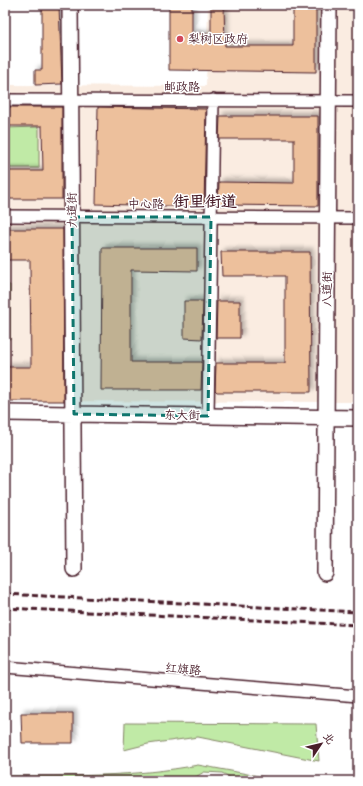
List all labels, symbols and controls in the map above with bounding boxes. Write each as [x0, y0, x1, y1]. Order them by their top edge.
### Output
place label: 梨树区政府 [188, 31, 248, 47]
marker: 梨树区政府 [175, 34, 185, 44]
street label: 邮政路 [164, 79, 200, 95]
district label: 街里街道 [173, 191, 237, 212]
street label: 九道街 [64, 192, 80, 228]
street label: 中心路 [128, 196, 164, 212]
street label: 八道街 [319, 271, 335, 307]
street label: 东大街 [164, 407, 200, 423]
street label: 红旗路 [164, 659, 202, 679]
north arrow [301, 724, 341, 764]
text: 北 [319, 730, 338, 747]

